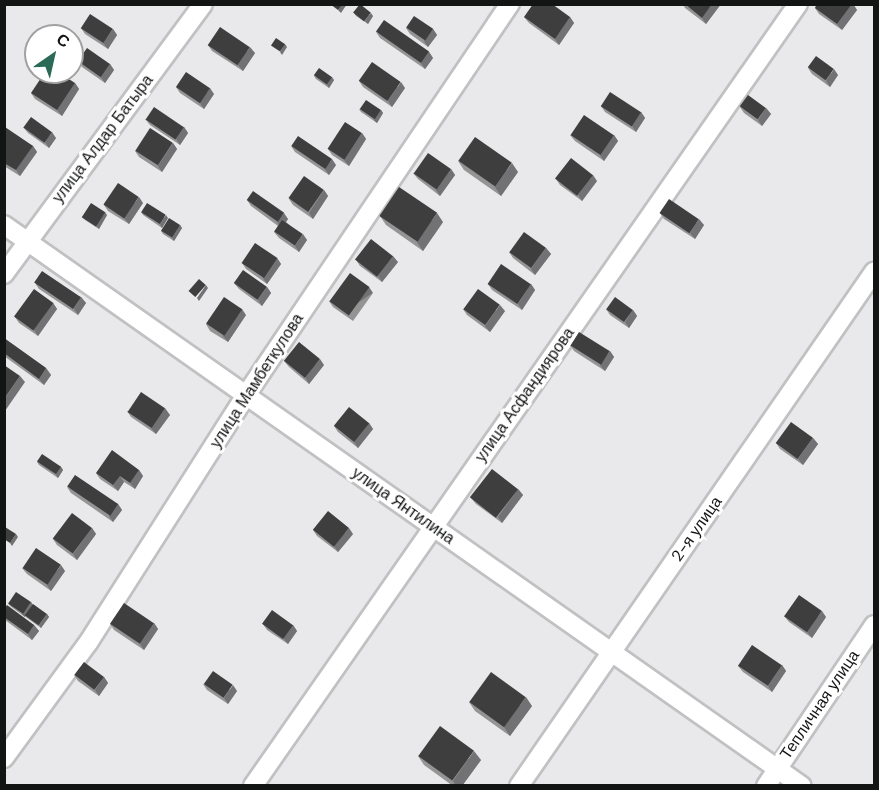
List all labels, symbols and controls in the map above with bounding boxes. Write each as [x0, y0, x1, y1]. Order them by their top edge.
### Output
north arrow [24, 24, 84, 84]
text: С [53, 28, 74, 52]
street label: улица Алдар Батыра [49, 71, 157, 207]
street label: улица Мамбеткулова [206, 310, 308, 452]
street label: улица Асфандиярова [471, 324, 579, 466]
street label: улица Янтилина [348, 463, 458, 549]
street label: 2-я улица [668, 493, 726, 565]
street label: Тепличная улица [776, 647, 864, 763]

